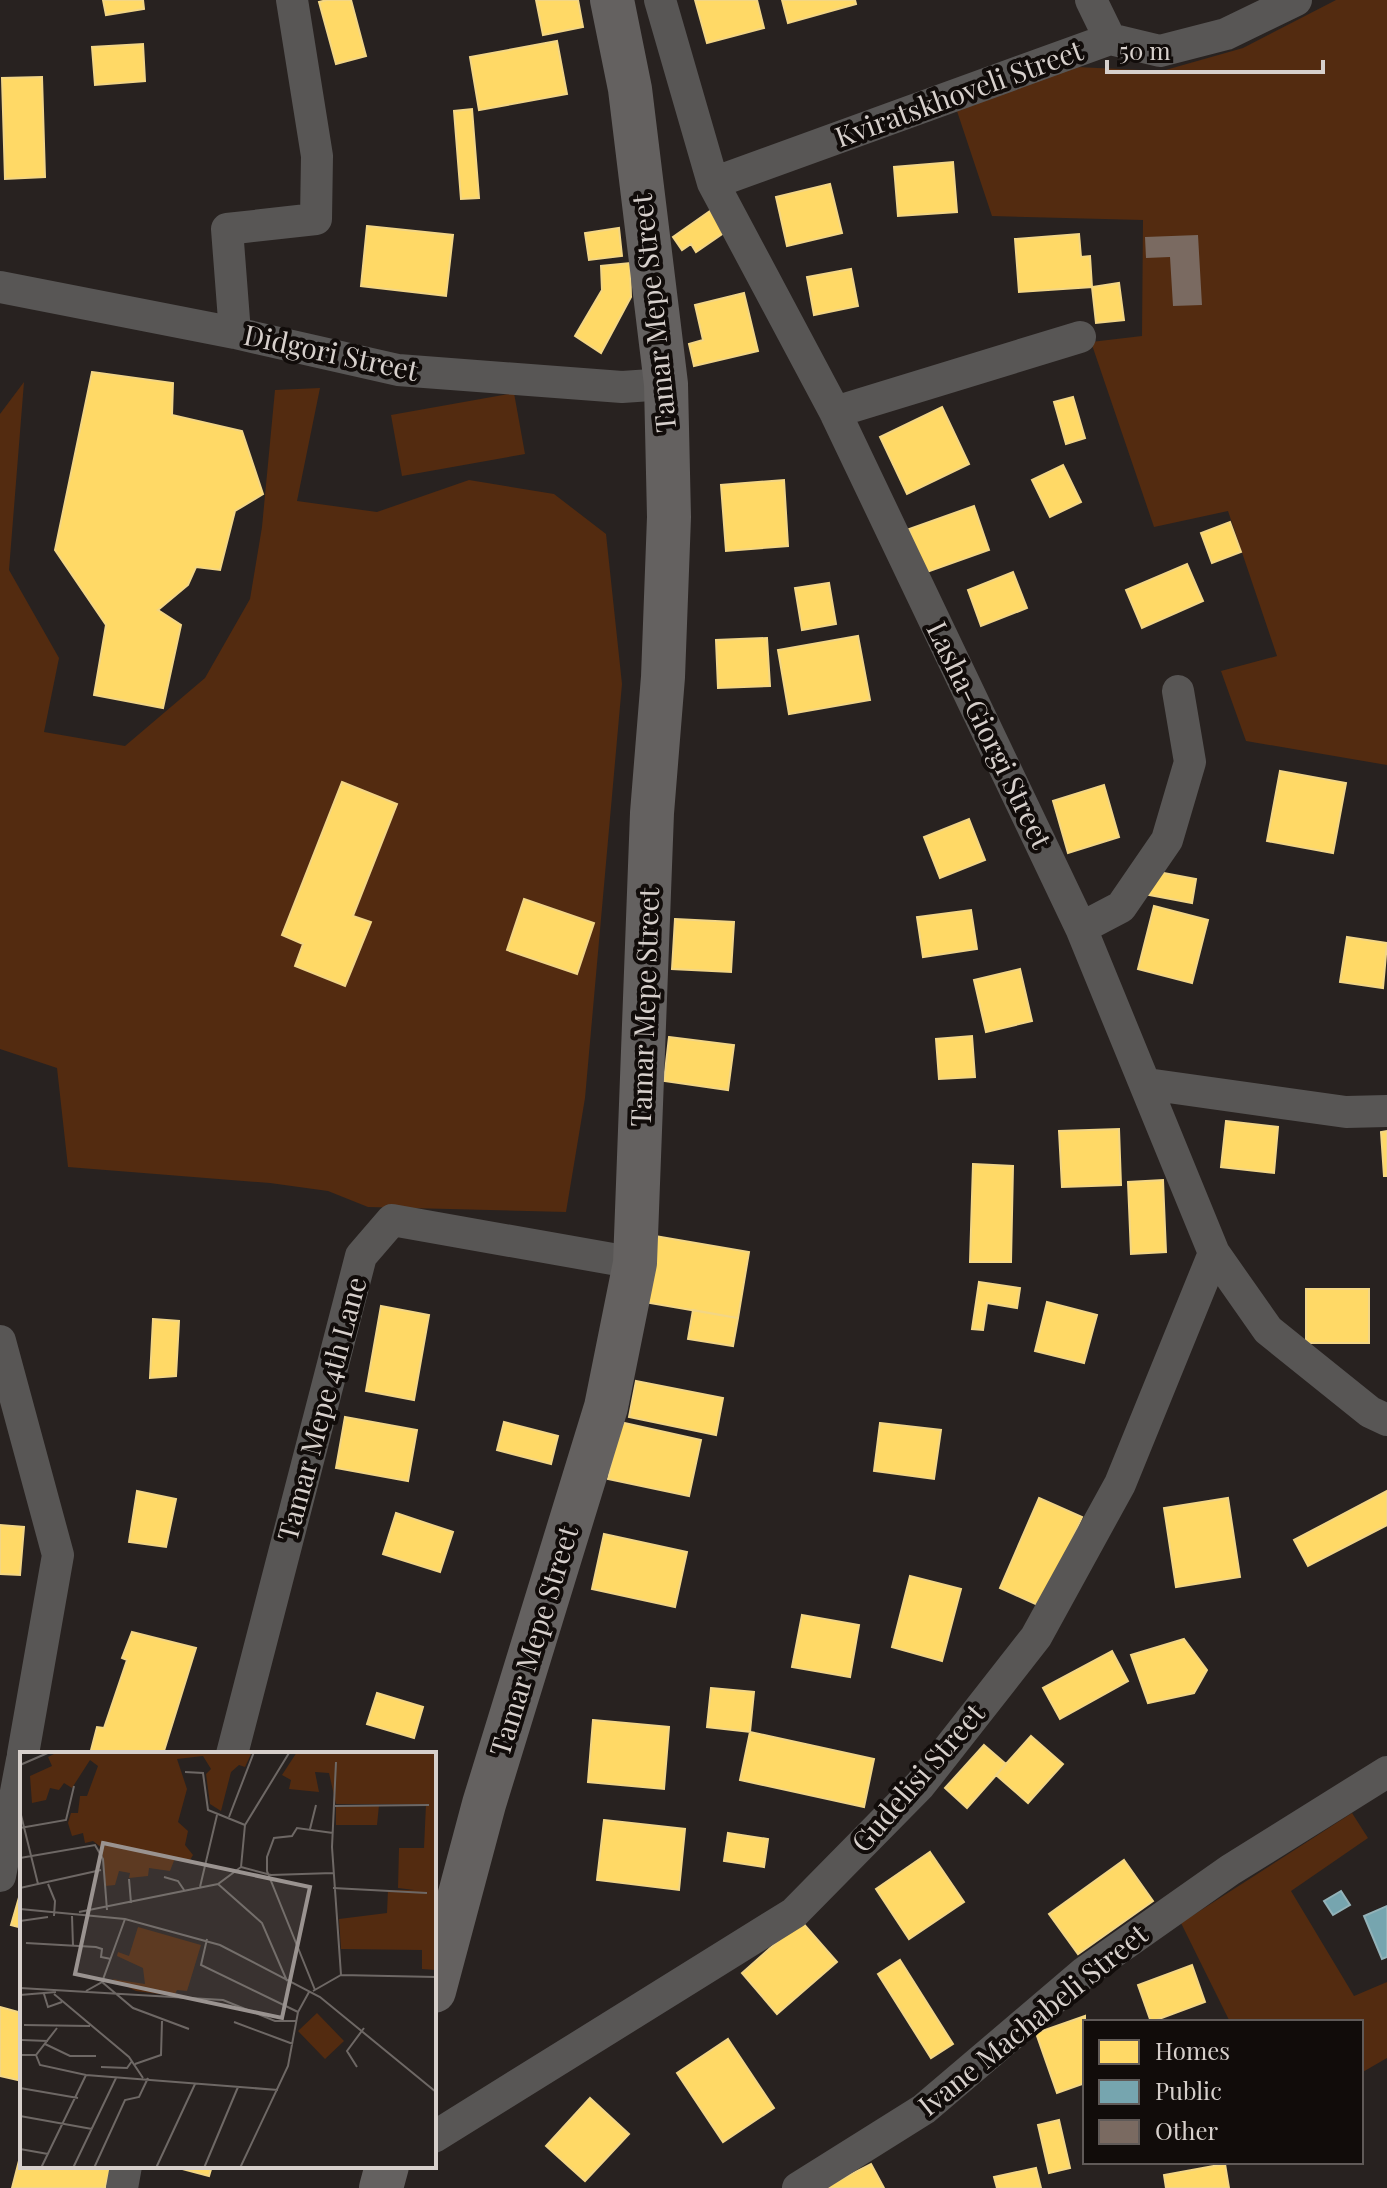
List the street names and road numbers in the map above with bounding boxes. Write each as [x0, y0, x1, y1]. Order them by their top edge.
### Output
street label: Kviratskhoveli Street [829, 30, 1089, 155]
street label: Tamar Mepe Street [621, 191, 683, 434]
street label: Didgori Street [241, 315, 423, 388]
street label: Lasha-Giorgi Street [919, 615, 1062, 855]
street label: Tamar Mepe Street [621, 886, 666, 1127]
street label: Tamar Mepe 4th Lane [267, 1272, 374, 1545]
street label: Tamar Mepe Street [480, 1520, 586, 1760]
street label: Gudelisi Street [842, 1694, 992, 1859]
street label: Ivane Machabeli Street [910, 1914, 1155, 2123]

